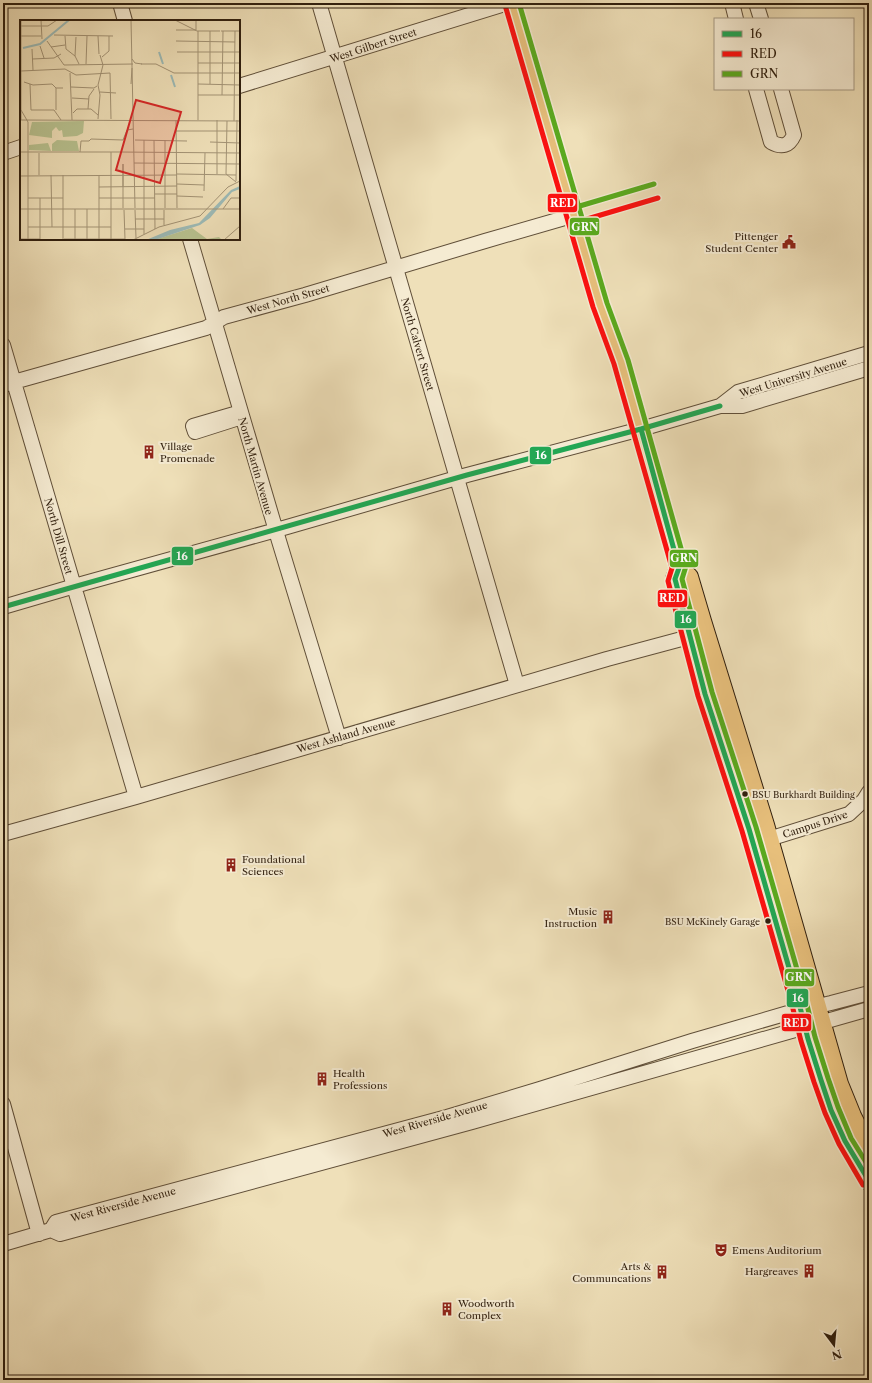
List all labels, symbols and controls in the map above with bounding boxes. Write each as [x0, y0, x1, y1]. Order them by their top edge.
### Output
legend [714, 18, 854, 90]
inset map [20, 20, 240, 240]
street label: West Gilbert Street [327, 25, 419, 66]
text: 16 [750, 26, 762, 41]
text: RED [750, 46, 777, 61]
text: GRN [750, 66, 778, 81]
line badge: RED [547, 193, 578, 213]
text: RED [550, 196, 576, 210]
line badge: GRN [569, 217, 600, 236]
text: GRN [571, 220, 599, 234]
place label: Pittenger Student Center [705, 230, 779, 255]
public building icon: Pittenger Student Center [781, 234, 797, 250]
street label: West North Street [244, 281, 331, 318]
street label: North Calvert Street [398, 296, 437, 393]
street label: West University Avenue [737, 355, 849, 400]
street label: North Martin Avenue [235, 416, 276, 517]
place label: Village Promenade [159, 440, 215, 465]
building icon: Village Promenade [141, 444, 157, 460]
line badge: 16 [529, 446, 552, 465]
text: 16 [535, 448, 547, 462]
street label: North Dill Street [41, 496, 76, 576]
line badge: 16 [171, 546, 194, 566]
text: 16 [176, 549, 188, 563]
line badge: GRN [669, 549, 699, 568]
text: GRN [670, 551, 698, 565]
line badge: RED [657, 589, 688, 608]
text: RED [659, 591, 685, 605]
line badge: 16 [674, 610, 697, 629]
text: 16 [680, 612, 692, 626]
street label: West Ashland Avenue [294, 715, 397, 756]
marker: BSU Burkhardt Building [740, 789, 750, 799]
place label: BSU Burkhardt Building [752, 789, 855, 800]
street label: Campus Drive [781, 808, 850, 841]
place label: Foundational Sciences [242, 853, 305, 878]
building icon: Foundational Sciences [223, 857, 239, 873]
place label: Music Instruction [545, 905, 598, 930]
building icon: Music Instruction [600, 909, 616, 925]
place label: BSU McKinely Garage [665, 916, 760, 927]
marker: BSU McKinely Garage [763, 916, 773, 926]
line badge: GRN [784, 968, 815, 987]
text: GRN [785, 970, 813, 984]
line badge: 16 [786, 988, 809, 1008]
text: 16 [792, 991, 804, 1005]
line badge: RED [781, 1013, 812, 1032]
text: RED [783, 1016, 809, 1030]
place label: Health Professions [333, 1067, 387, 1092]
building icon: Health Professions [314, 1071, 330, 1087]
street label: West Riverside Avenue [380, 1098, 489, 1141]
street label: West Riverside Avenue [68, 1184, 177, 1225]
theatre icon: Emens Auditorium [713, 1242, 729, 1258]
place label: Emens Auditorium [732, 1244, 822, 1257]
place label: Arts & Communcations [572, 1260, 651, 1285]
building icon: Hargreaves [801, 1263, 817, 1279]
building icon: Arts & Communcations [654, 1264, 670, 1280]
place label: Hargreaves [745, 1265, 798, 1278]
place label: Woodworth Complex [457, 1297, 515, 1322]
building icon: Woodworth Complex [439, 1301, 455, 1317]
north arrow [814, 1325, 854, 1365]
text: N [830, 1347, 843, 1363]

